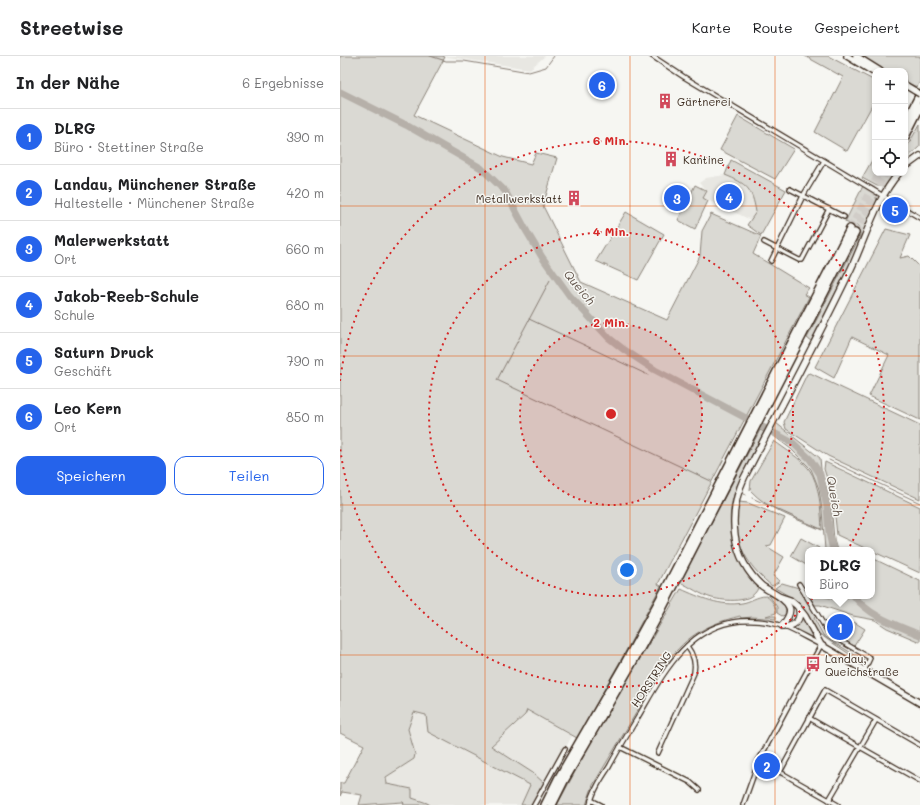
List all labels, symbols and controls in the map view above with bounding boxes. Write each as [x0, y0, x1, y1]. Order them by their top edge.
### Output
text: Streetwise [20, 15, 123, 40]
text: Karte [692, 18, 731, 37]
text: Route [753, 18, 793, 37]
text: Gespeichert [815, 18, 900, 37]
map controls [872, 68, 908, 176]
button: + [872, 68, 908, 104]
pin: 6 [589, 70, 615, 100]
text: In der Nähe [16, 71, 120, 93]
text: 6 Ergebnisse [242, 74, 324, 91]
building icon: Gärtnerei [656, 92, 674, 110]
place label: Gärtnerei [677, 94, 731, 109]
button: − [872, 104, 908, 140]
text: DLRG [54, 118, 95, 138]
text: 1 [26, 128, 32, 145]
text: 390 m [286, 128, 324, 145]
text: 6 Min. [593, 132, 629, 148]
text: Büro · Stettiner Straße [54, 138, 204, 155]
button: locate [872, 140, 908, 176]
building icon: Kantine [662, 150, 680, 168]
place label: Kantine [683, 152, 724, 167]
text: Landau, Münchener Straße [54, 174, 256, 194]
pin: 4 [716, 182, 742, 212]
pin: 3 [664, 183, 690, 213]
text: 2 [25, 184, 33, 201]
text: 420 m [287, 184, 324, 201]
building icon: Metallwerkstatt [565, 189, 583, 207]
place label: Metallwerkstatt [476, 191, 562, 206]
text: Haltestelle · Münchener Straße [54, 194, 255, 211]
pin: 5 [882, 195, 908, 225]
text: 4 Min. [593, 223, 629, 239]
text: Malerwerkstatt [54, 230, 169, 250]
text: 3 [25, 240, 33, 257]
text: 660 m [286, 240, 324, 257]
text: Ort [54, 250, 77, 267]
water label: Queich [561, 266, 599, 308]
text: Jakob-Reeb-Schule [54, 286, 199, 306]
text: 4 [25, 296, 33, 313]
text: 680 m [286, 296, 324, 313]
text: Schule [54, 306, 95, 323]
text: 2 Min. [593, 314, 629, 330]
text: Saturn Druck [54, 342, 154, 362]
text: 5 [25, 352, 33, 369]
text: 790 m [287, 352, 324, 369]
text: Geschäft [54, 362, 112, 379]
text: Leo Kern [54, 398, 121, 418]
centre of rings [604, 407, 618, 421]
text: 6 [25, 408, 33, 425]
text: 850 m [286, 408, 324, 425]
text: Ort [54, 418, 77, 435]
button: Speichern [16, 456, 166, 495]
button: Teilen [174, 456, 324, 495]
water label: Queich [824, 474, 846, 518]
popup [805, 547, 875, 599]
text: DLRG [819, 555, 861, 575]
your location [617, 560, 637, 580]
text: Büro [819, 575, 849, 592]
pin: 1 [827, 612, 853, 642]
street label: HORSTRING [627, 648, 675, 710]
place label: Landau, Queichstraße [825, 651, 899, 679]
bus stop icon: Landau, Queichstraße [804, 655, 822, 673]
pin: 2 [754, 751, 780, 781]

